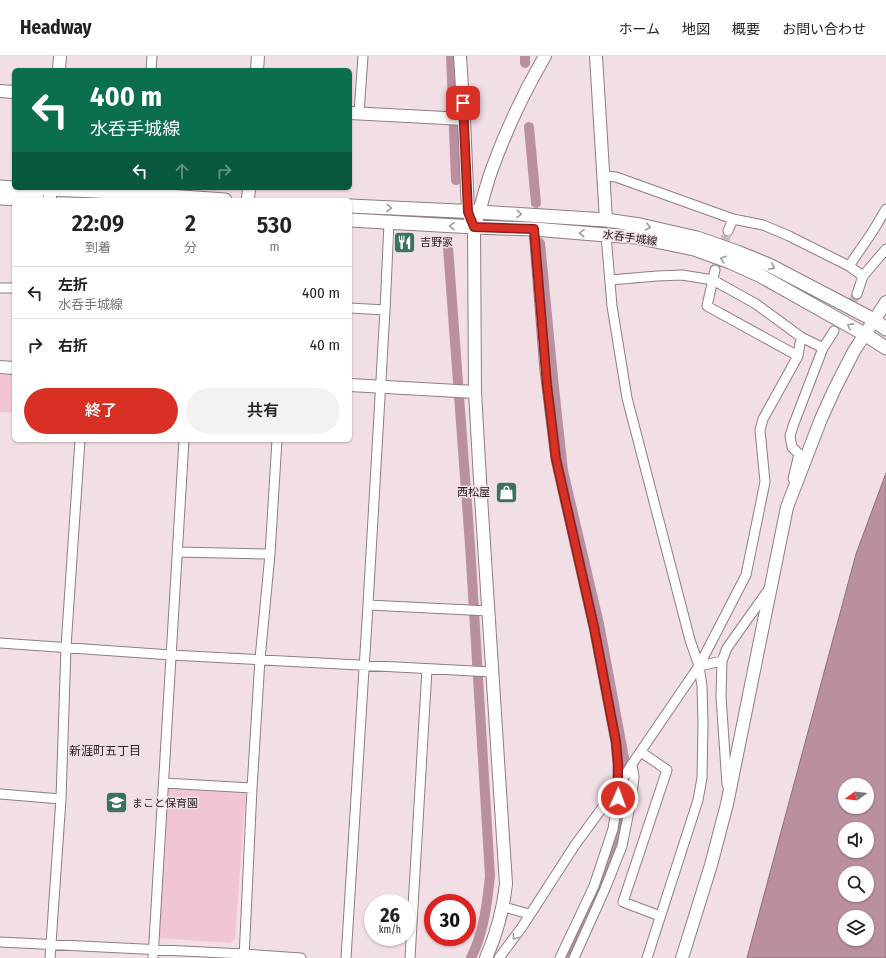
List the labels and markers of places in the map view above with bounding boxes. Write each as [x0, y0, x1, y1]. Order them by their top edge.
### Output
pin [446, 86, 480, 120]
restaurant icon: 吉野家 [391, 229, 417, 255]
place label: 吉野家 [420, 236, 453, 249]
shop icon: 西松屋 [493, 479, 519, 505]
place label: 西松屋 [457, 486, 490, 499]
school or university icon: まこと保育園 [103, 790, 129, 816]
place label: まこと保育園 [132, 797, 198, 810]

